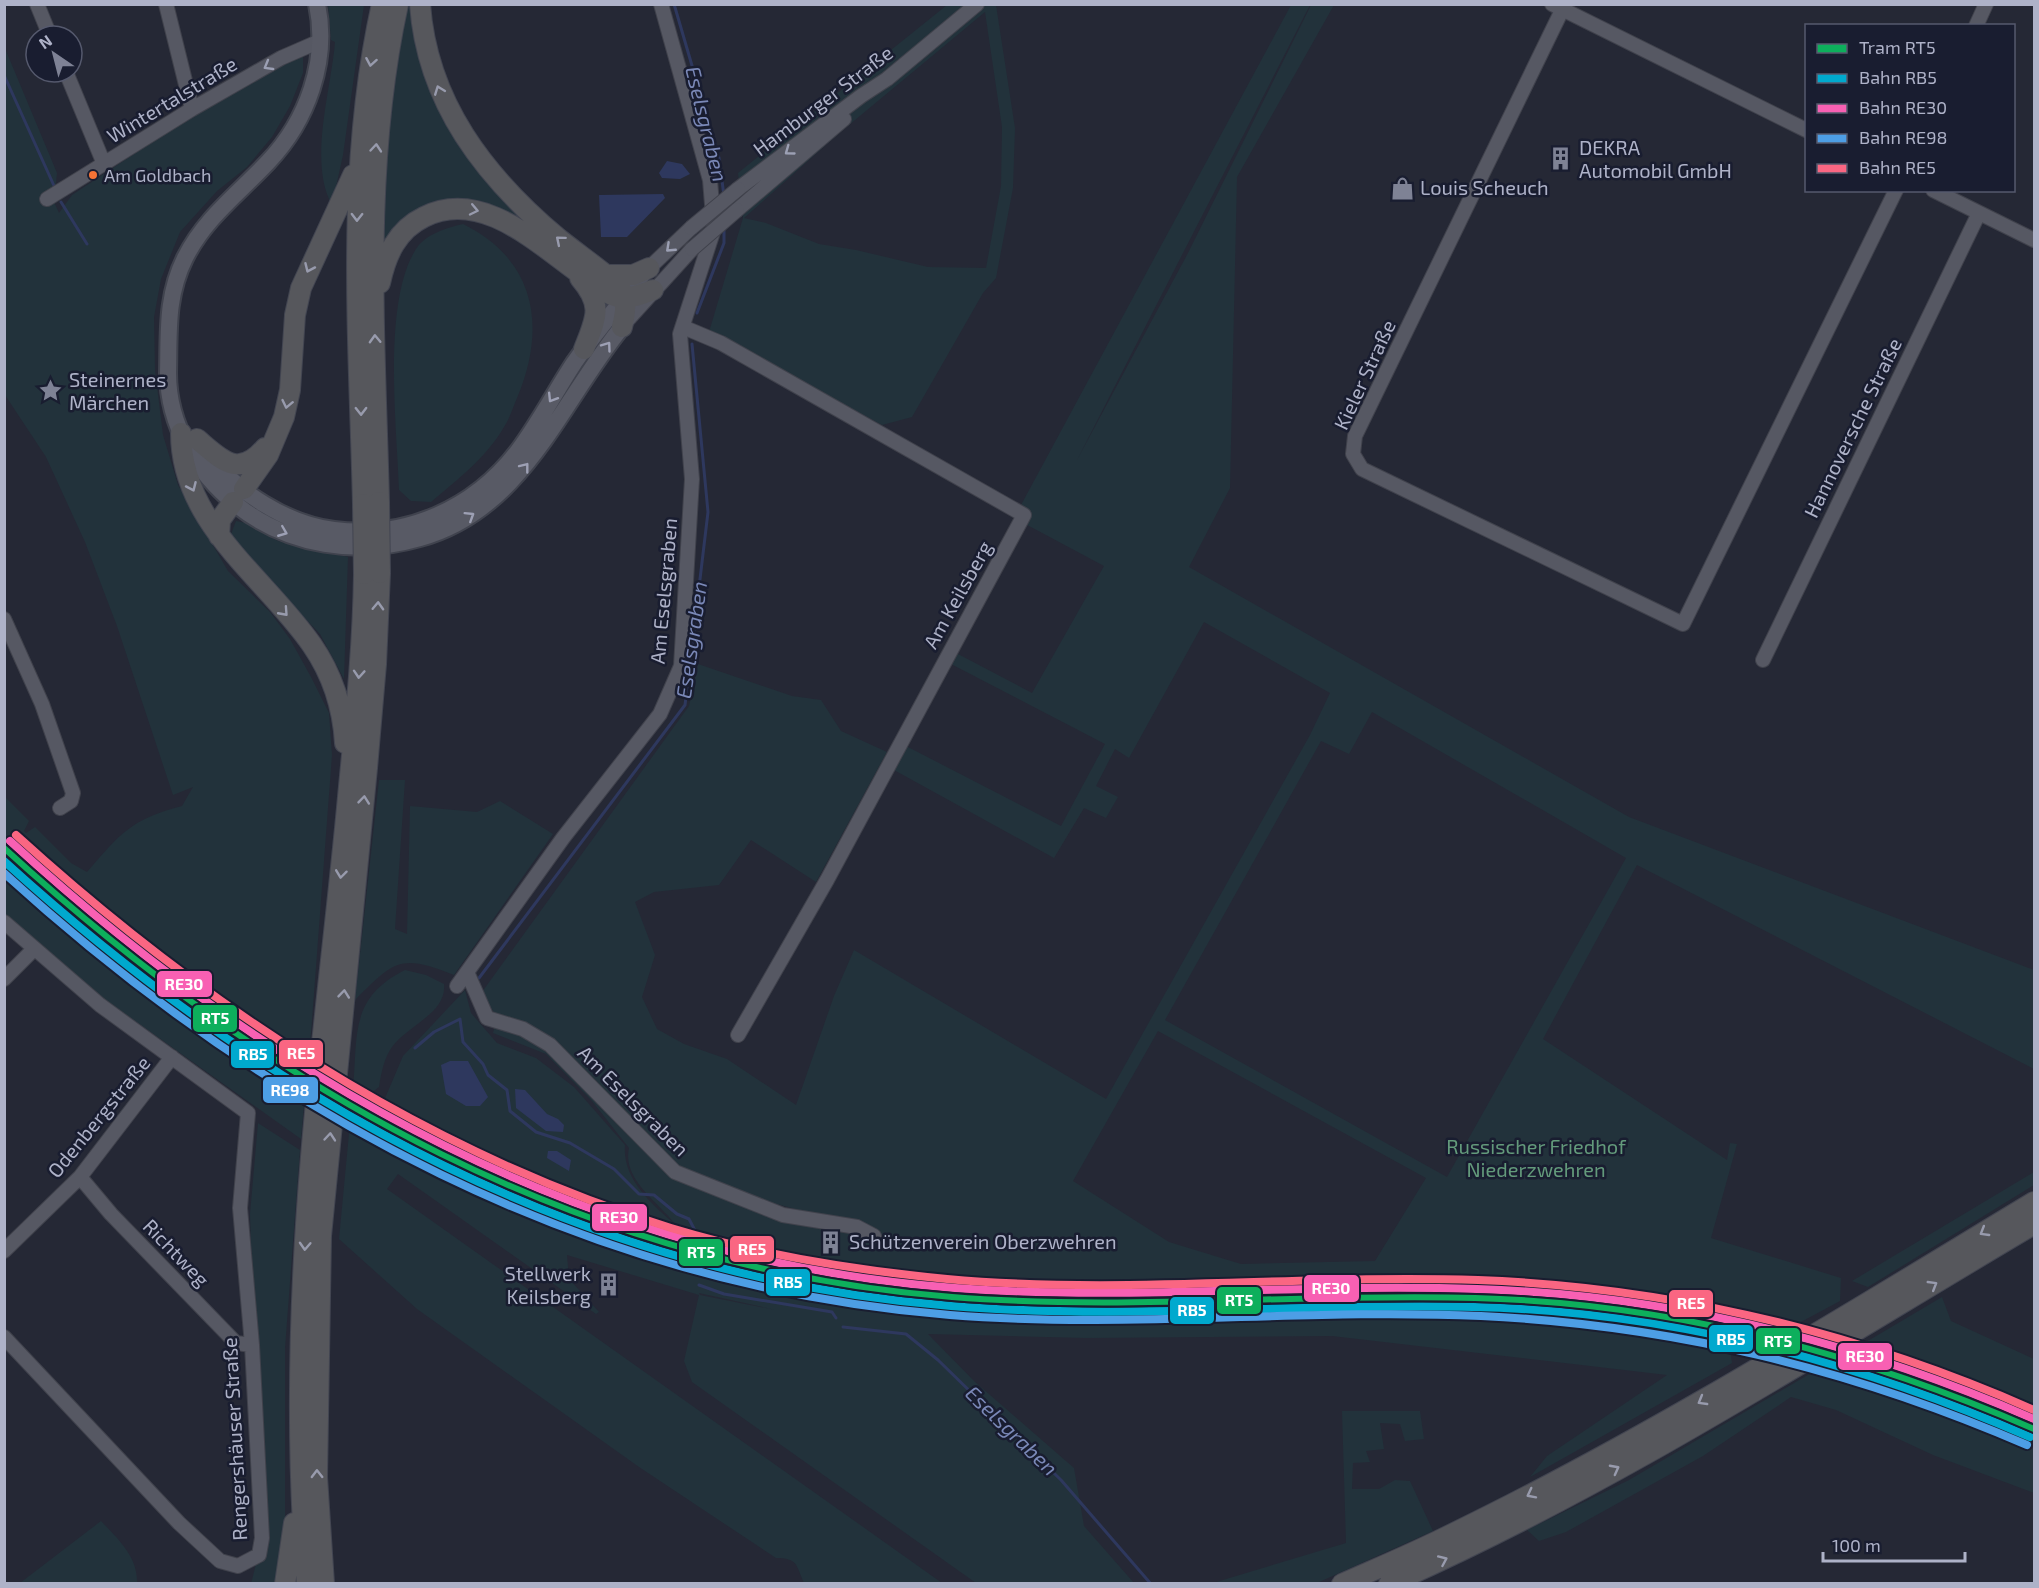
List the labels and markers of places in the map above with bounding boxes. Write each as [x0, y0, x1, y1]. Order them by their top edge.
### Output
place label: DEKRA Automobil GmbH [1579, 135, 1732, 182]
building icon: DEKRA Automobil GmbH [1548, 146, 1574, 172]
place label: Am Goldbach [104, 164, 212, 186]
marker: Am Goldbach [87, 169, 99, 181]
shop icon: Louis Scheuch [1389, 175, 1415, 201]
place label: Louis Scheuch [1420, 175, 1549, 199]
place label: Steinernes Märchen [69, 367, 166, 414]
place icon: Steinernes Märchen [38, 378, 64, 404]
building icon: Schützenverein Oberzwehren [818, 1229, 844, 1255]
place label: Schützenverein Oberzwehren [849, 1229, 1117, 1253]
place label: Stellwerk Keilsberg [505, 1261, 591, 1308]
building icon: Stellwerk Keilsberg [596, 1272, 622, 1298]

